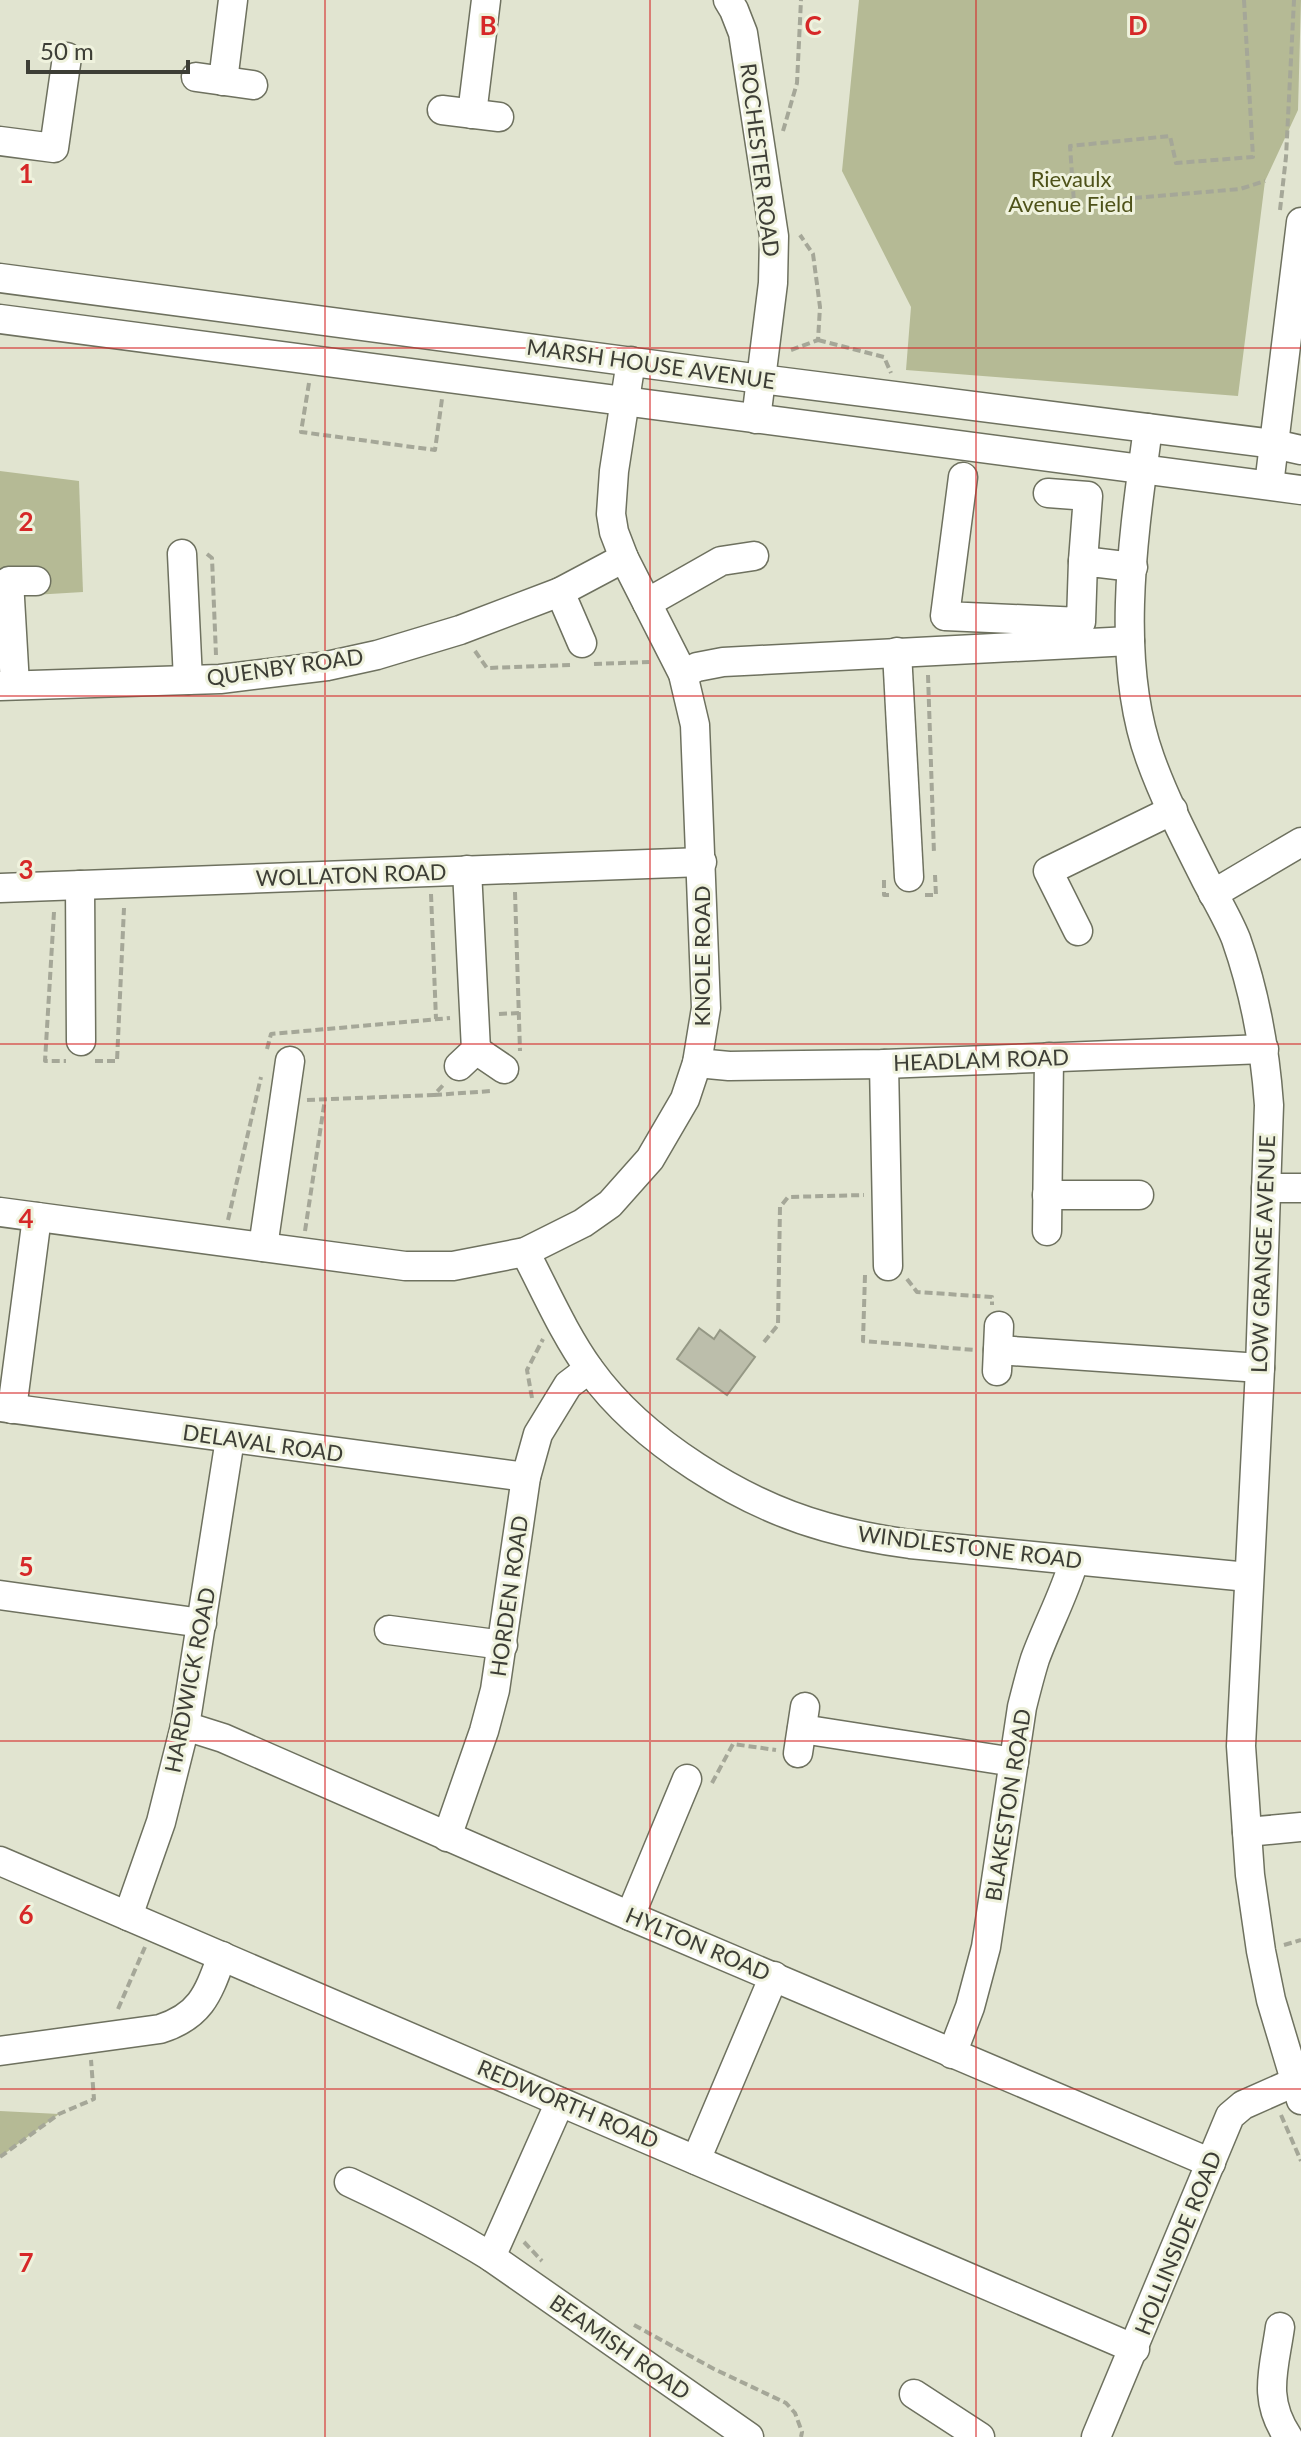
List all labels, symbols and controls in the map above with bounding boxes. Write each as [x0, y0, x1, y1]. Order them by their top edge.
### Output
text: B [479, 9, 497, 41]
text: C [804, 9, 822, 41]
text: D [1128, 9, 1148, 41]
scale bar [28, 24, 188, 74]
text: 50 m [40, 36, 94, 65]
street label: ROCHESTER ROAD [735, 62, 786, 258]
text: 1 [18, 157, 34, 189]
park label: Rievaulx Avenue Field [1008, 165, 1134, 217]
street label: MARSH HOUSE AVENUE [525, 333, 777, 394]
text: 2 [18, 505, 34, 537]
street label: QUENBY ROAD [205, 642, 365, 691]
text: 3 [18, 853, 34, 885]
street label: WOLLATON ROAD [255, 858, 447, 891]
street label: KNOLE ROAD [688, 885, 715, 1027]
street label: HEADLAM ROAD [893, 1043, 1069, 1076]
street label: LOW GRANGE AVENUE [1245, 1134, 1280, 1374]
text: 4 [18, 1202, 34, 1234]
street label: DELAVAL ROAD [181, 1418, 345, 1467]
street label: HORDEN ROAD [484, 1514, 533, 1678]
street label: WINDLESTONE ROAD [856, 1519, 1084, 1574]
text: 5 [18, 1550, 34, 1582]
street label: HARDWICK ROAD [158, 1585, 221, 1775]
street label: BLAKESTON ROAD [979, 1707, 1036, 1903]
text: 6 [18, 1898, 34, 1930]
street label: HYLTON ROAD [622, 1901, 775, 1986]
street label: REDWORTH ROAD [473, 2053, 663, 2154]
street label: HOLLINSIDE ROAD [1128, 2147, 1227, 2339]
text: 7 [18, 2246, 34, 2278]
street label: BEAMISH ROAD [545, 2288, 696, 2405]

